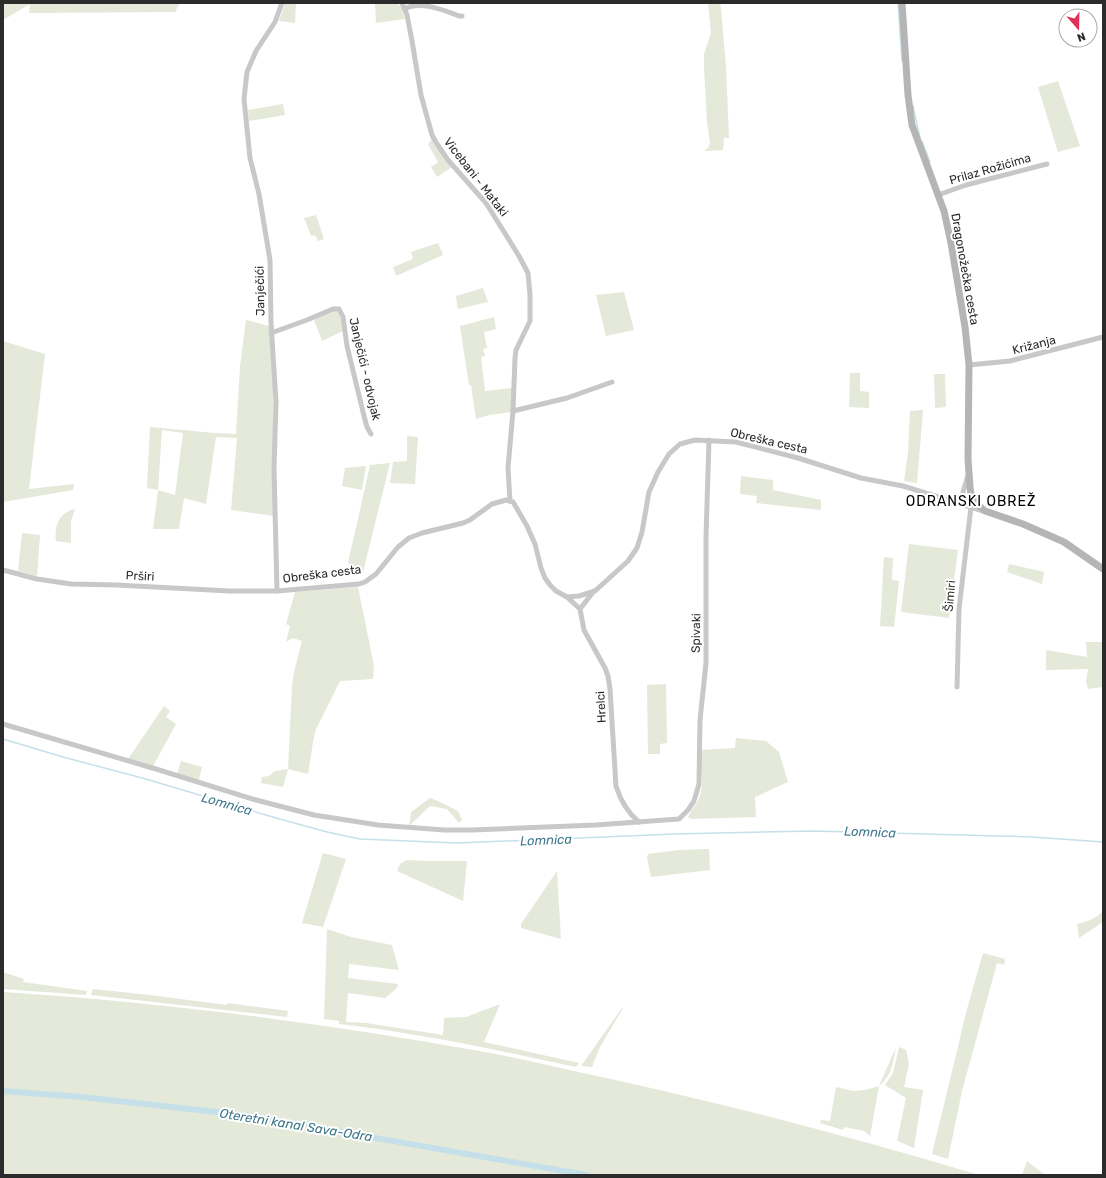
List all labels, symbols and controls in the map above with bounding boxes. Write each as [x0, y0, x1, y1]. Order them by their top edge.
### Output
north arrow [1058, 8, 1098, 48]
text: N [1075, 29, 1087, 44]
street label: Vicebani - Mataki [441, 135, 511, 219]
street label: Prilaz Rožićima [948, 151, 1032, 187]
street label: Dragonožečka cesta [948, 212, 982, 326]
street label: Janječići [253, 266, 267, 316]
street label: Janječići - odvojak [346, 316, 384, 423]
street label: Križanja [1011, 333, 1057, 357]
street label: Obreška cesta [729, 425, 809, 457]
district label: ODRANSKI OBREŽ [906, 492, 1036, 510]
street label: Obreška cesta [282, 562, 362, 586]
street label: Prširi [125, 568, 155, 584]
street label: Šimiri [942, 580, 958, 612]
street label: Spivaki [689, 613, 703, 653]
street label: Hrelci [593, 690, 609, 723]
water label: Lomnica [200, 790, 254, 818]
water label: Lomnica [844, 824, 897, 840]
water label: Lomnica [520, 832, 573, 848]
water label: Oteretni kanal Sava-Odra [219, 1106, 374, 1145]

